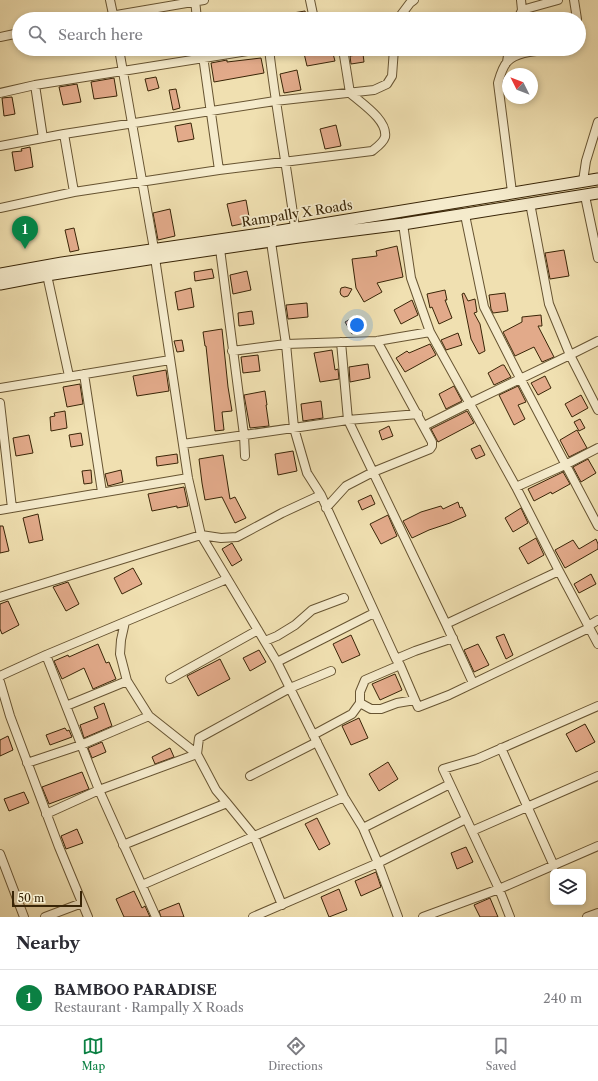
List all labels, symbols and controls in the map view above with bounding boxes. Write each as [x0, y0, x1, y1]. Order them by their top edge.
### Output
search box [12, 12, 586, 56]
icon: search [26, 23, 48, 45]
text: Search here [58, 25, 143, 44]
north arrow [502, 68, 538, 104]
street label: Rampally X Roads [240, 196, 354, 230]
pin: 1 [12, 216, 38, 249]
your location [347, 315, 367, 335]
map controls [550, 869, 586, 905]
button: layers [550, 869, 586, 905]
scale bar [12, 889, 82, 908]
text: 50 m [18, 891, 44, 905]
text: Nearby [16, 933, 80, 953]
text: BAMBOO PARADISE [54, 980, 217, 999]
text: 1 [26, 990, 32, 1006]
text: 240 m [543, 990, 582, 1006]
text: Restaurant · Rampally X Roads [54, 999, 244, 1015]
tab: Map [82, 1035, 105, 1073]
tab: Directions [268, 1035, 323, 1073]
tab: Saved [486, 1035, 516, 1073]

